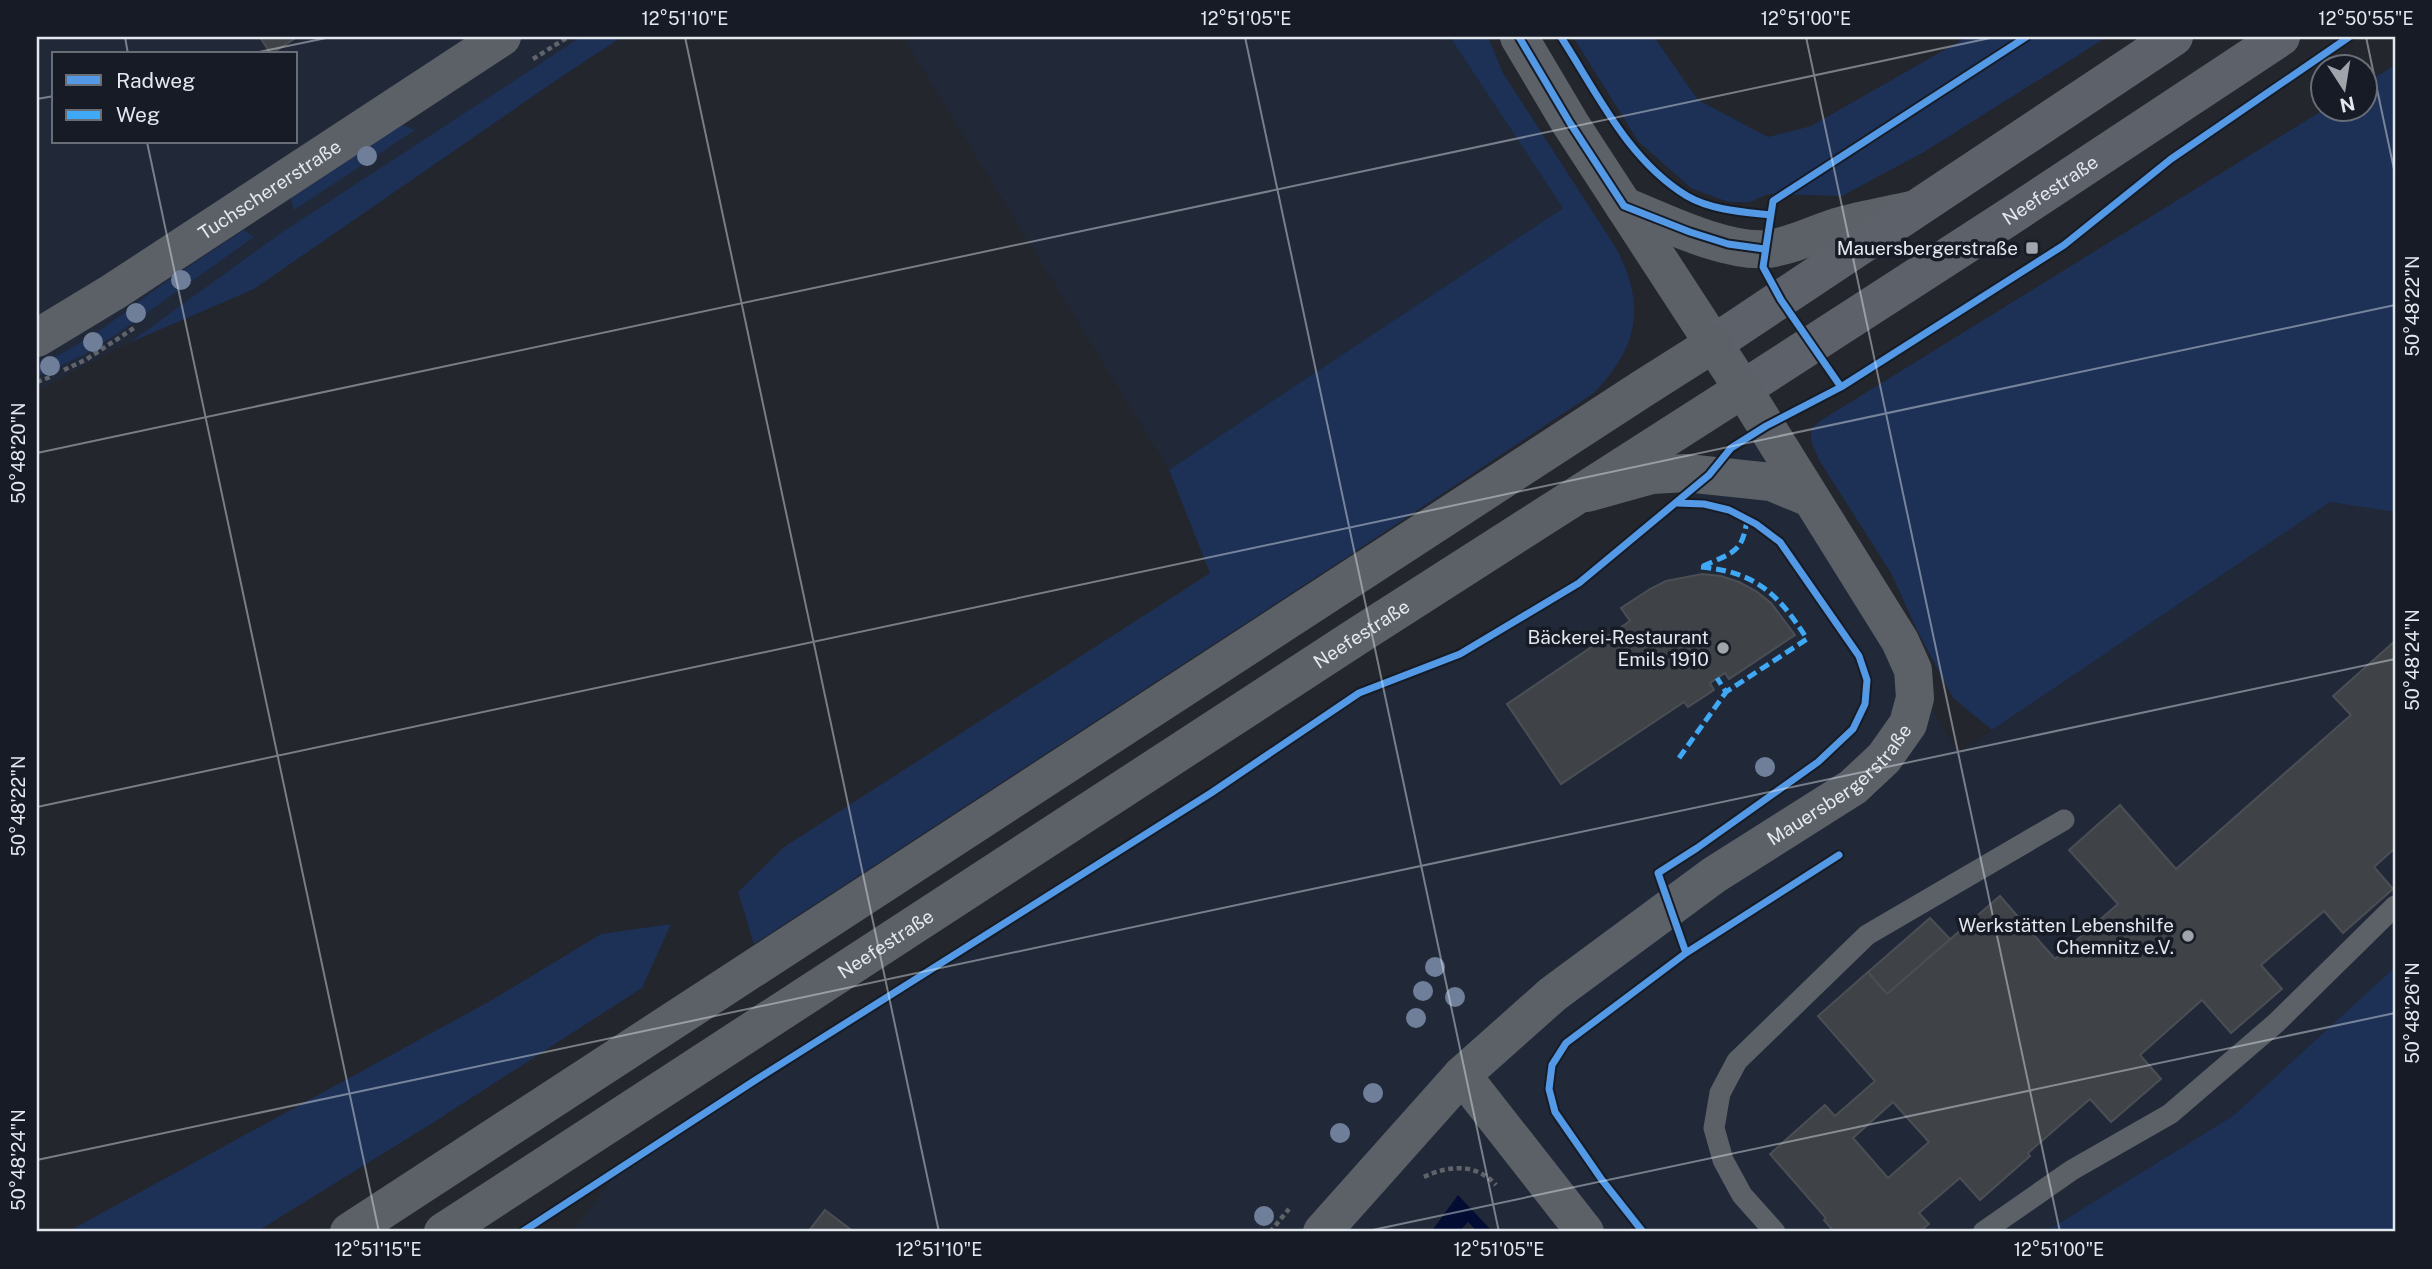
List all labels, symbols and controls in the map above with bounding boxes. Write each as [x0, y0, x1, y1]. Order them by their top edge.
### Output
text: 12°51'10"E [642, 8, 728, 29]
text: 12°51'05"E [1200, 8, 1292, 29]
text: 12°51'00"E [1761, 8, 1851, 29]
text: 12°50'55"E [2318, 8, 2414, 29]
legend [52, 52, 298, 144]
north arrow [2310, 52, 2380, 122]
text: Radweg [116, 68, 195, 93]
text: N [2338, 92, 2357, 117]
text: Weg [116, 102, 160, 127]
street label: Tuchschererstraße [194, 135, 345, 244]
street label: Neefestraße [1998, 150, 2102, 229]
place label: Mauersbergerstraße [1837, 237, 2018, 259]
marker: Mauersbergerstraße [2024, 240, 2040, 256]
text: 50°48'22"N [2402, 256, 2423, 357]
text: 50°48'20"N [8, 402, 29, 504]
street label: Neefestraße [1309, 595, 1413, 673]
text: 50°48'24"N [2402, 609, 2423, 711]
place label: Bäckerei-Restaurant Emils 1910 [1527, 626, 1709, 670]
marker: Bäckerei-Restaurant Emils 1910 [1715, 640, 1731, 656]
street label: Mauersbergerstraße [1763, 720, 1916, 850]
text: 50°48'22"N [8, 756, 29, 857]
street label: Neefestraße [833, 904, 937, 983]
place label: Werkstätten Lebenshilfe Chemnitz e.V. [1958, 914, 2174, 958]
marker: Werkstätten Lebenshilfe Chemnitz e.V. [2180, 928, 2196, 944]
text: 50°48'26"N [2402, 962, 2423, 1064]
text: 50°48'24"N [8, 1109, 29, 1211]
text: 12°51'15"E [334, 1239, 422, 1260]
text: 12°51'10"E [896, 1239, 982, 1260]
text: 12°51'05"E [1453, 1239, 1545, 1260]
text: 12°51'00"E [2014, 1239, 2104, 1260]

